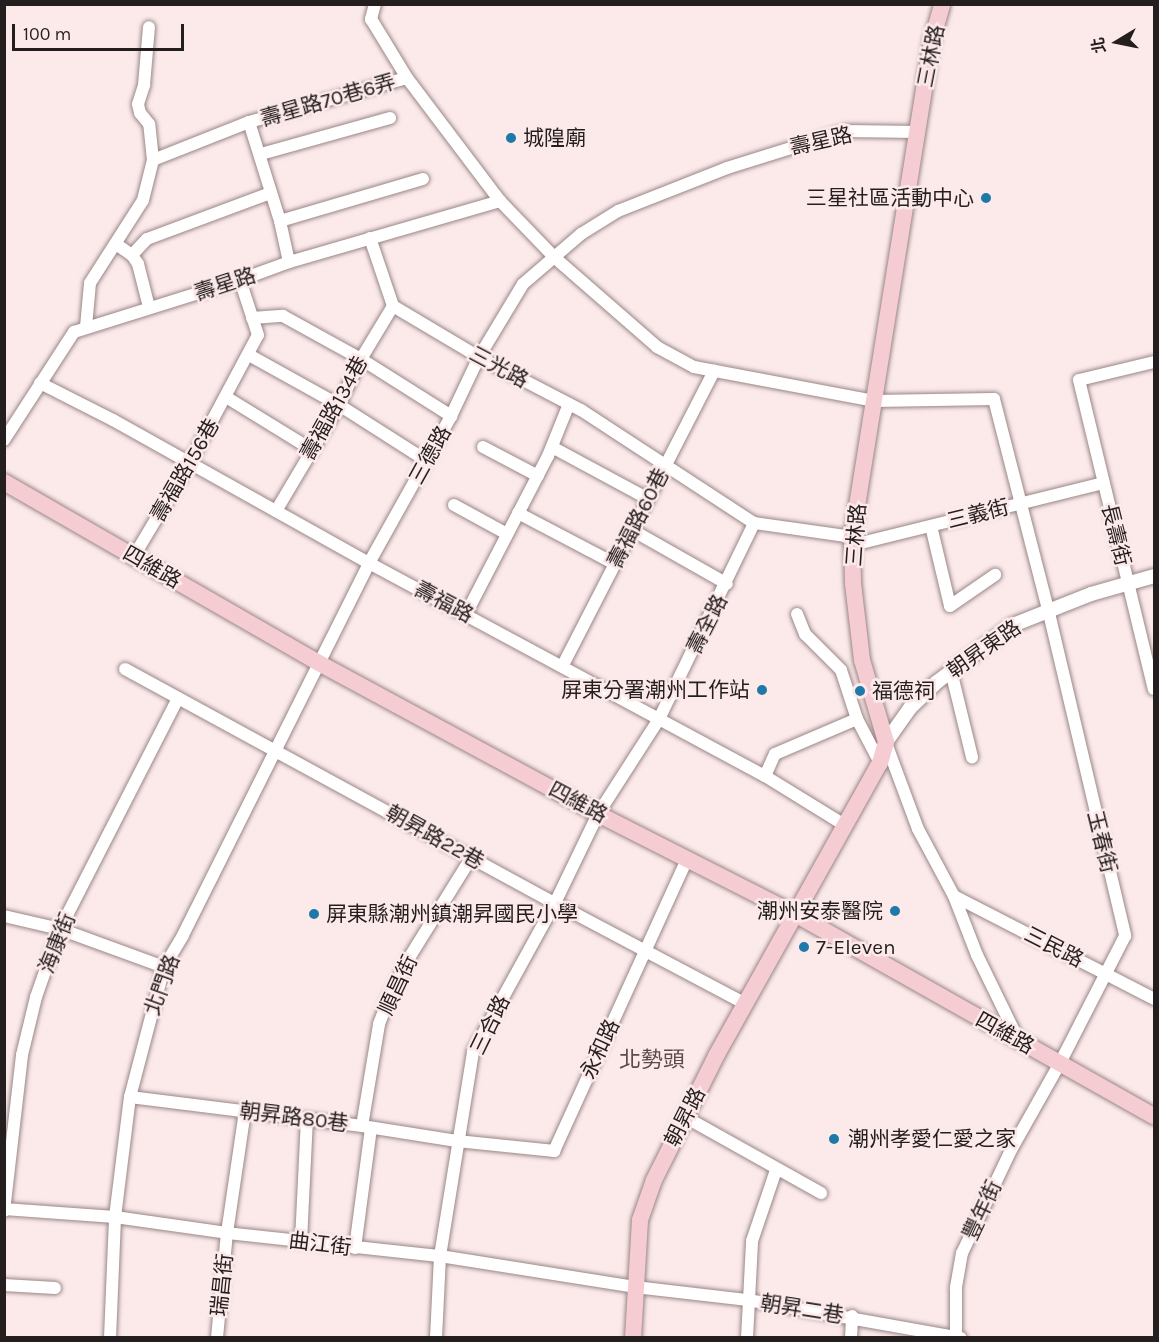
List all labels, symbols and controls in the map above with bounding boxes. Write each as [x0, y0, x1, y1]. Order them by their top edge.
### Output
scale bar [15, 12, 188, 50]
north arrow [1087, 12, 1147, 72]
text: 100 m [23, 23, 71, 45]
street label: 三林路 [913, 23, 949, 89]
text: 北 [1088, 36, 1110, 55]
street label: 壽星路70巷6弄 [258, 69, 398, 131]
street label: 壽星路 [787, 122, 855, 160]
place label: 城隍廟 [523, 125, 586, 151]
marker: 城隍廟 [504, 131, 518, 145]
place label: 三星社區活動中心 [806, 185, 974, 211]
marker: 三星社區活動中心 [979, 191, 993, 205]
street label: 壽星路 [191, 262, 259, 306]
street label: 三光路 [465, 341, 533, 393]
street label: 壽福路134巷 [295, 352, 373, 464]
street label: 壽福路156巷 [145, 414, 225, 526]
street label: 三德路 [404, 421, 456, 489]
street label: 壽福路60巷 [602, 464, 674, 572]
street label: 三義街 [944, 494, 1012, 534]
street label: 長壽街 [1096, 501, 1136, 569]
street label: 三林路 [841, 503, 871, 567]
street label: 四維路 [118, 540, 186, 594]
street label: 壽福路 [410, 576, 478, 628]
street label: 壽全路 [681, 590, 733, 658]
street label: 朝昇東路 [942, 615, 1026, 683]
place label: 屏東分署潮州工作站 [561, 677, 750, 703]
place label: 福德祠 [872, 678, 935, 704]
marker: 屏東分署潮州工作站 [755, 683, 769, 697]
marker: 福德祠 [853, 684, 867, 698]
street label: 四維路 [544, 776, 612, 828]
street label: 朝昇路22巷 [382, 800, 488, 874]
street label: 玉春街 [1082, 808, 1122, 876]
place label: 潮州安泰醫院 [757, 898, 883, 924]
place label: 屏東縣潮州鎮潮昇國民小學 [326, 901, 578, 927]
marker: 潮州安泰醫院 [888, 904, 902, 918]
marker: 屏東縣潮州鎮潮昇國民小學 [307, 907, 321, 921]
street label: 海康街 [34, 909, 80, 977]
street label: 三民路 [1020, 921, 1088, 973]
place label: 7-Eleven [816, 934, 896, 960]
marker: 7-Eleven [797, 940, 811, 954]
street label: 北門路 [139, 951, 185, 1019]
street label: 順昌街 [373, 951, 423, 1019]
street label: 三合路 [465, 991, 515, 1059]
street label: 四維路 [971, 1007, 1039, 1059]
street label: 永和路 [575, 1015, 625, 1083]
district label: 北勢頭 [619, 1048, 685, 1074]
street label: 朝昇路 [659, 1083, 711, 1151]
street label: 朝昇路80巷 [238, 1098, 350, 1136]
place label: 潮州孝愛仁愛之家 [848, 1126, 1016, 1152]
marker: 潮州孝愛仁愛之家 [825, 1130, 843, 1148]
street label: 豐年街 [957, 1176, 1007, 1244]
street label: 曲江街 [287, 1228, 353, 1260]
street label: 瑞昌街 [206, 1252, 238, 1318]
street label: 朝昇二巷 [759, 1290, 845, 1328]

